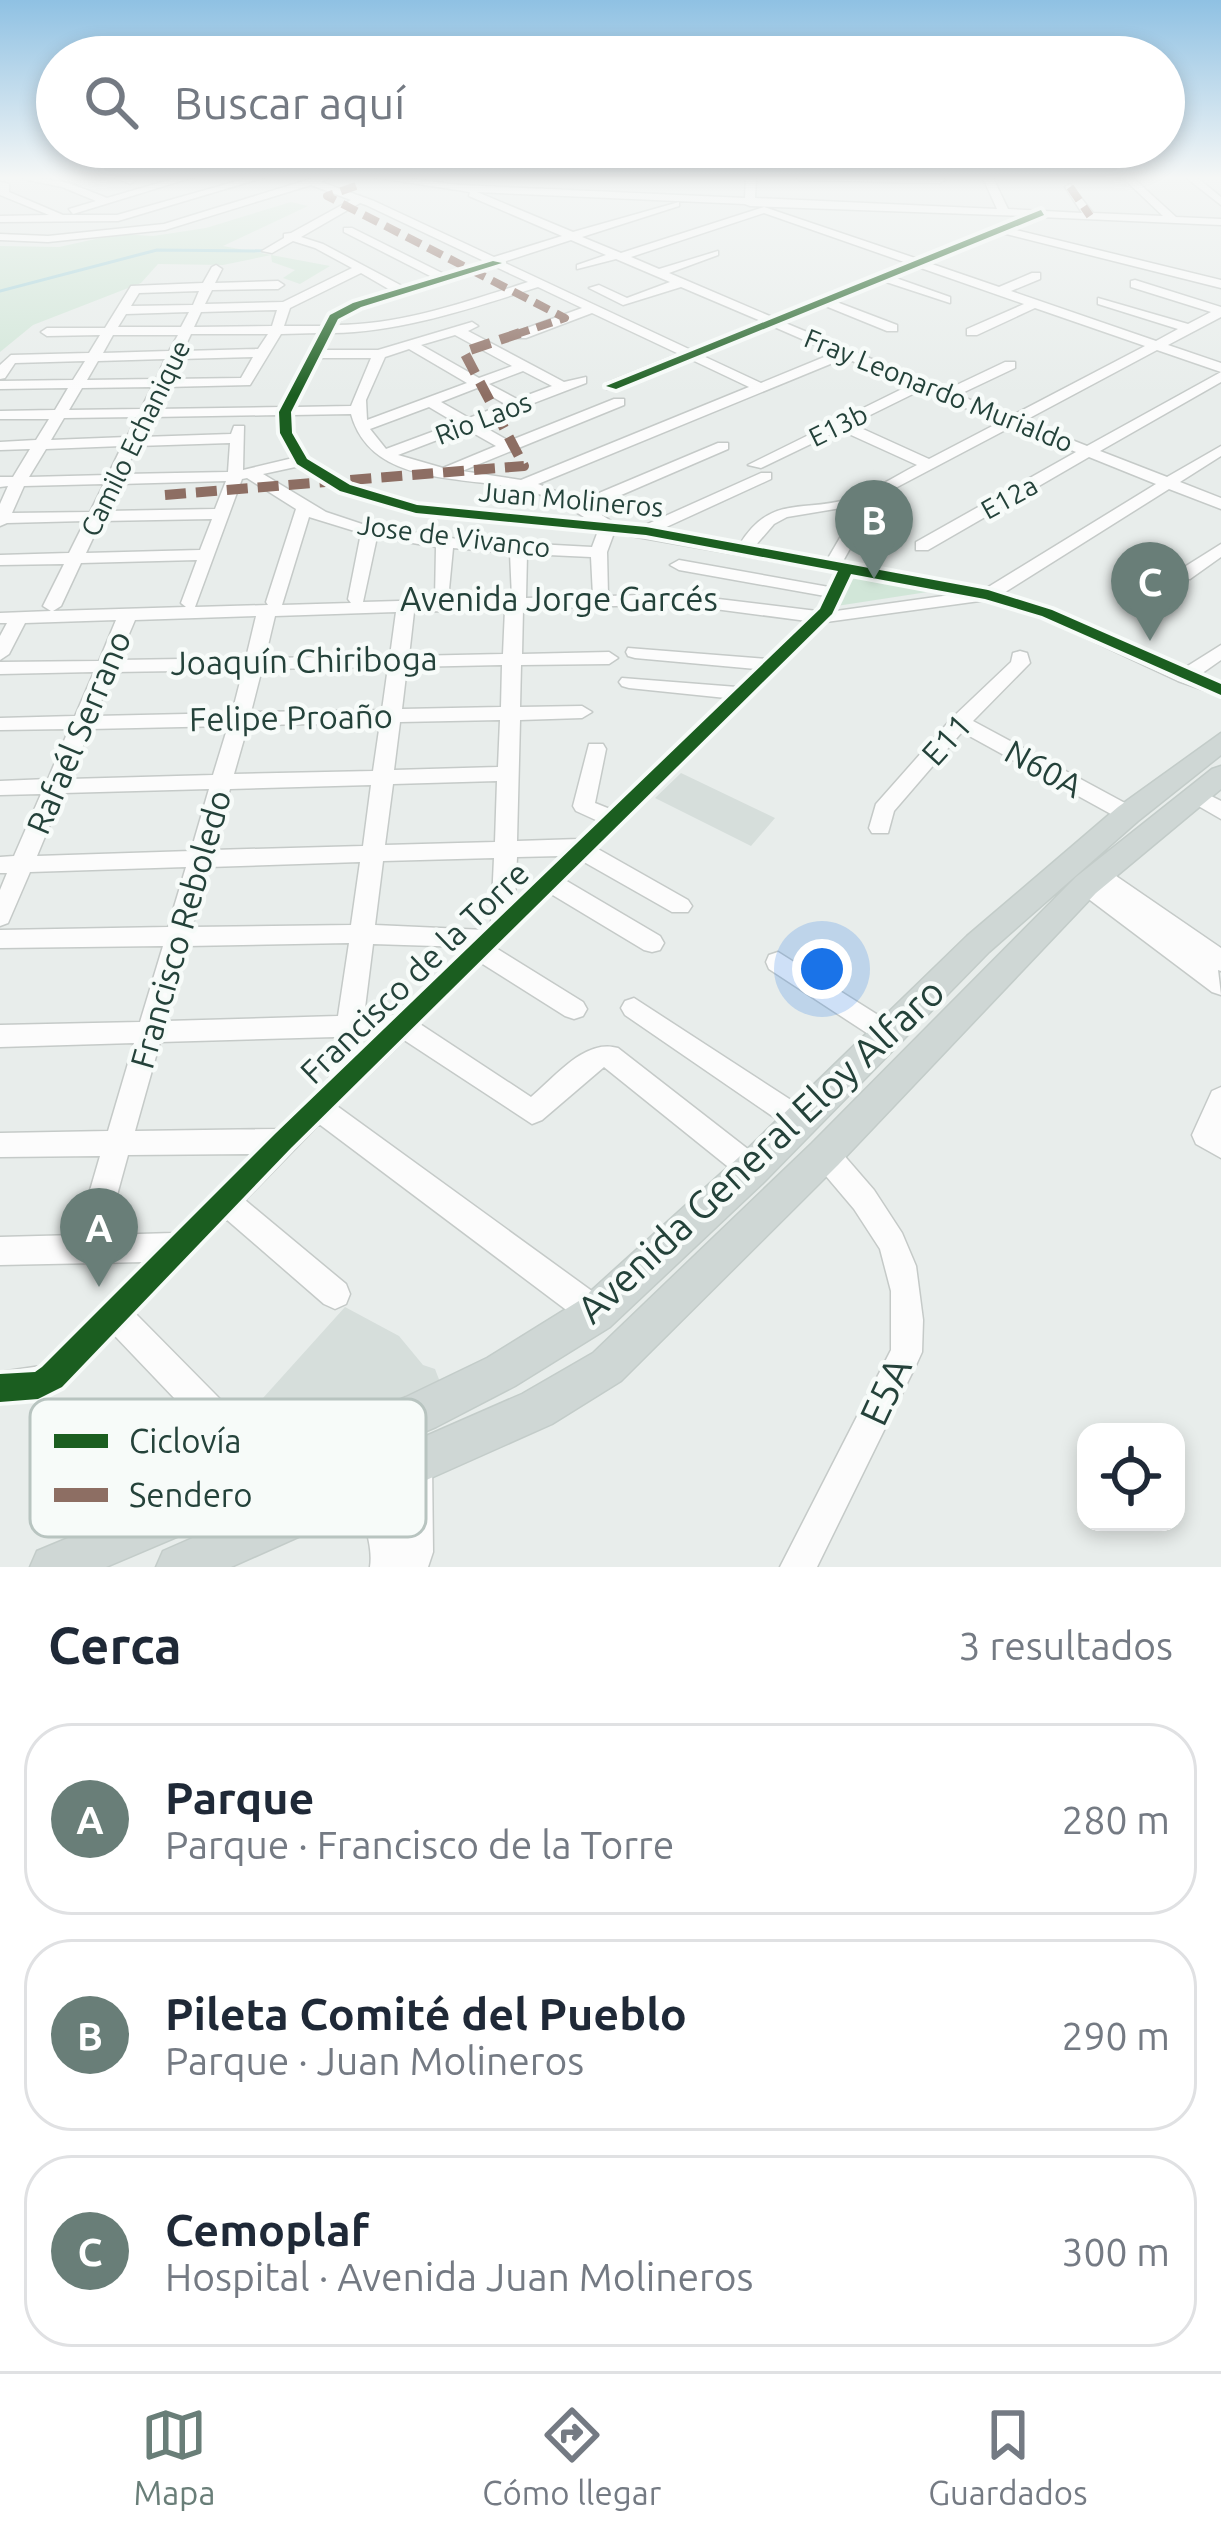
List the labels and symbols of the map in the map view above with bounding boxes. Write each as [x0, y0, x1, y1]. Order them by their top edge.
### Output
street label: Fray Leonardo Murialdo [800, 322, 1078, 458]
street label: Camilo Echanique [75, 335, 195, 541]
street label: Rio Laos [431, 386, 535, 450]
street label: E13b [804, 398, 872, 452]
street label: E12a [976, 469, 1042, 525]
street label: Juan Molineros [477, 476, 665, 522]
pin: B [835, 480, 913, 579]
street label: Jose de Vivanco [356, 509, 552, 563]
pin: C [1111, 542, 1189, 641]
street label: Avenida Jorge Garcés [400, 580, 718, 617]
street label: Rafaél Serrano [19, 625, 137, 839]
street label: Joaquín Chiriboga [170, 639, 438, 681]
street label: Felipe Proaño [189, 697, 393, 737]
street label: E11 [914, 706, 978, 772]
street label: N60A [999, 732, 1089, 804]
street label: Francisco Reboledo [123, 786, 237, 1072]
street label: Francisco de la Torre [292, 854, 536, 1090]
your location [792, 939, 852, 999]
street label: Avenida General Eloy Alfaro [568, 969, 952, 1331]
pin: A [60, 1188, 138, 1287]
street label: E5A [851, 1351, 919, 1431]
legend [30, 1399, 426, 1537]
text: Ciclovía [129, 1422, 242, 1459]
text: Sendero [129, 1476, 253, 1513]

